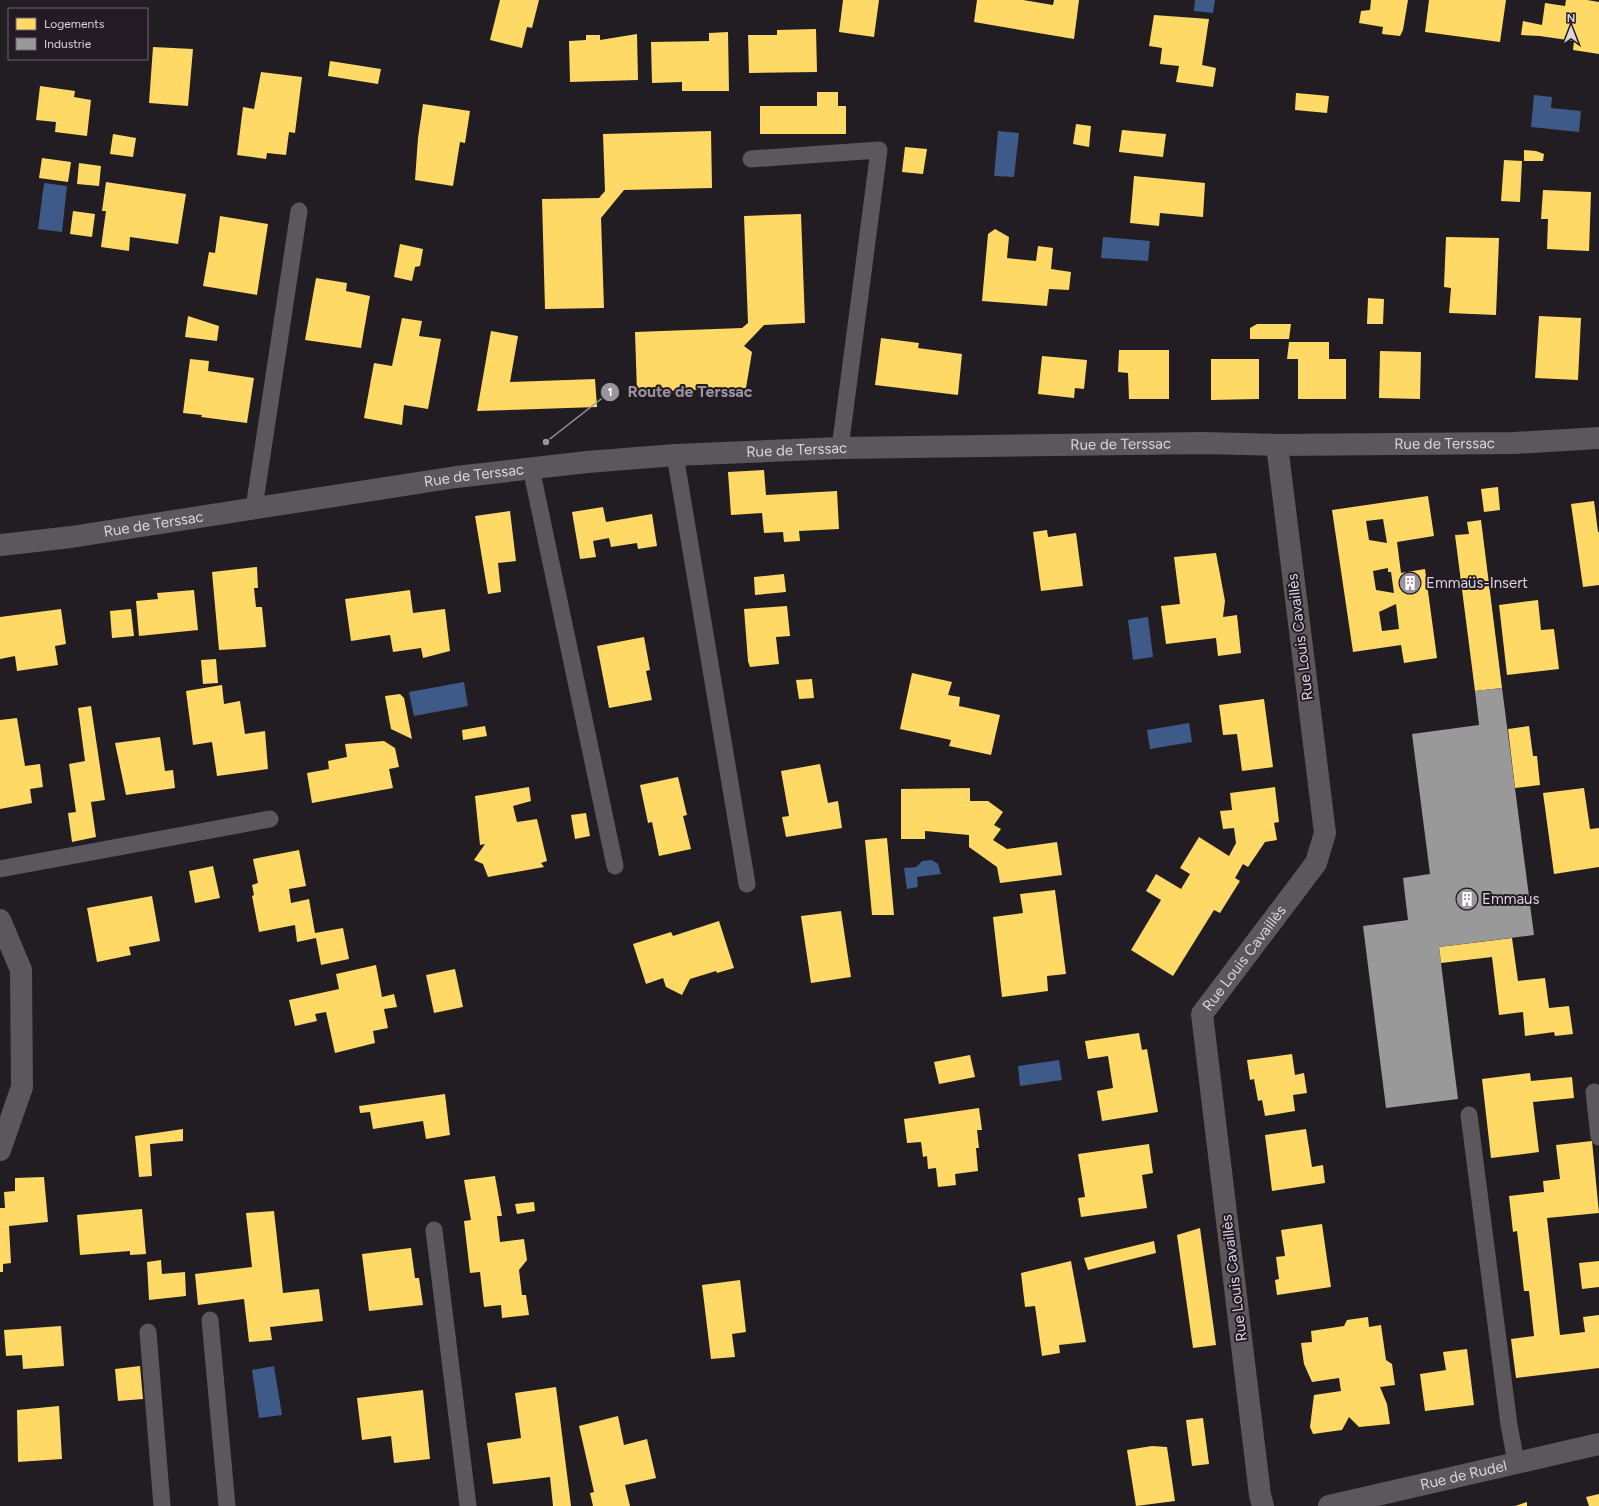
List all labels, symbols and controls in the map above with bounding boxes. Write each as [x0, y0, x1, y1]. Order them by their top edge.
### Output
legend [8, 8, 148, 60]
north arrow [1551, 8, 1591, 48]
text: N [1567, 12, 1575, 25]
text: Logements [44, 17, 105, 31]
text: Industrie [44, 37, 92, 51]
callout: Route de Terssac [600, 378, 761, 406]
text: Route de Terssac [627, 382, 753, 401]
text: 1 [607, 385, 613, 399]
street label: Rue de Terssac [1070, 434, 1171, 454]
street label: Rue de Terssac [1394, 434, 1495, 453]
street label: Rue de Terssac [746, 439, 847, 461]
street label: Rue de Terssac [422, 460, 525, 491]
street label: Rue de Terssac [102, 507, 205, 541]
building icon: Emmaüs-Insert [1397, 570, 1423, 596]
street label: Rue Louis Cavaillès [1283, 573, 1317, 701]
place label: Emmaüs-Insert [1426, 574, 1528, 592]
building icon: Emmaus [1454, 886, 1480, 912]
place label: Emmaus [1482, 890, 1539, 908]
street label: Rue Louis Cavaillès [1199, 902, 1290, 1014]
street label: Rue Louis Cavaillès [1217, 1214, 1251, 1342]
street label: Rue de Rudel [1418, 1456, 1509, 1494]

